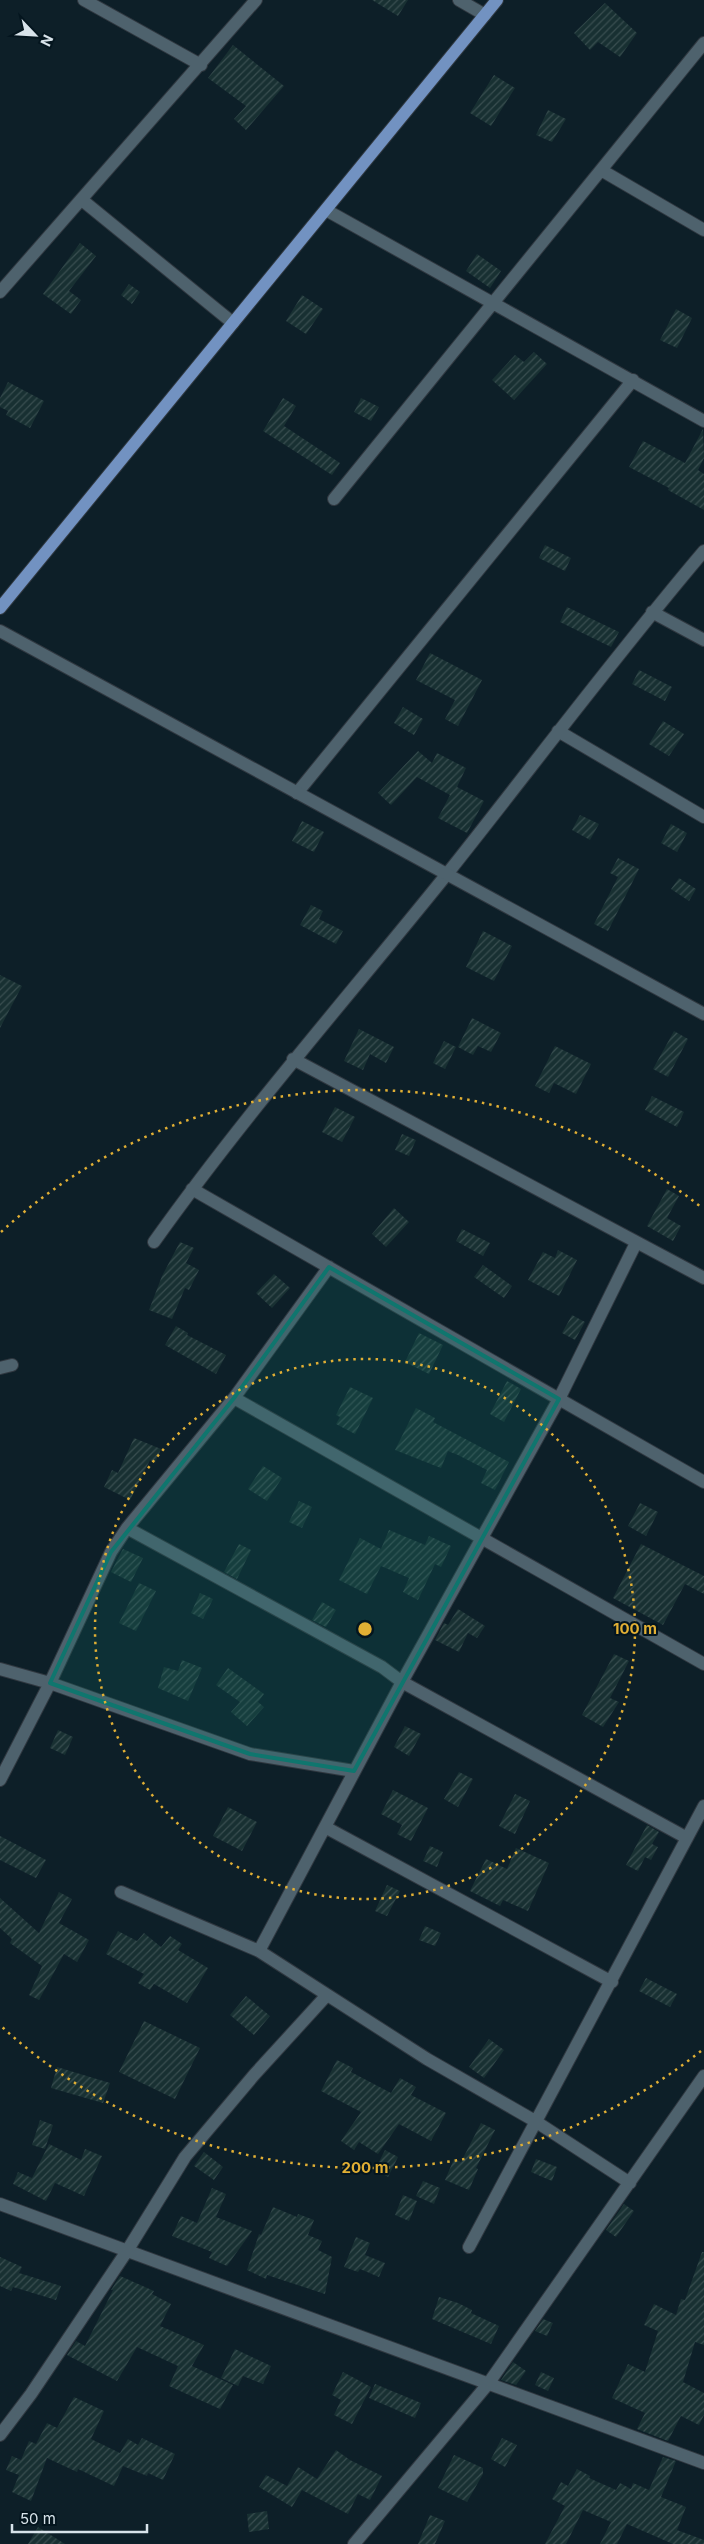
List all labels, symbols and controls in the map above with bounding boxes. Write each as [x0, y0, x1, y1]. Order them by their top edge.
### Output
north arrow [10, 10, 60, 60]
text: N [37, 32, 57, 49]
text: 100 m [613, 1619, 657, 1638]
centre of rings [356, 1620, 374, 1638]
text: 200 m [342, 2158, 388, 2177]
scale bar [12, 2502, 148, 2534]
text: 50 m [20, 2509, 56, 2528]

